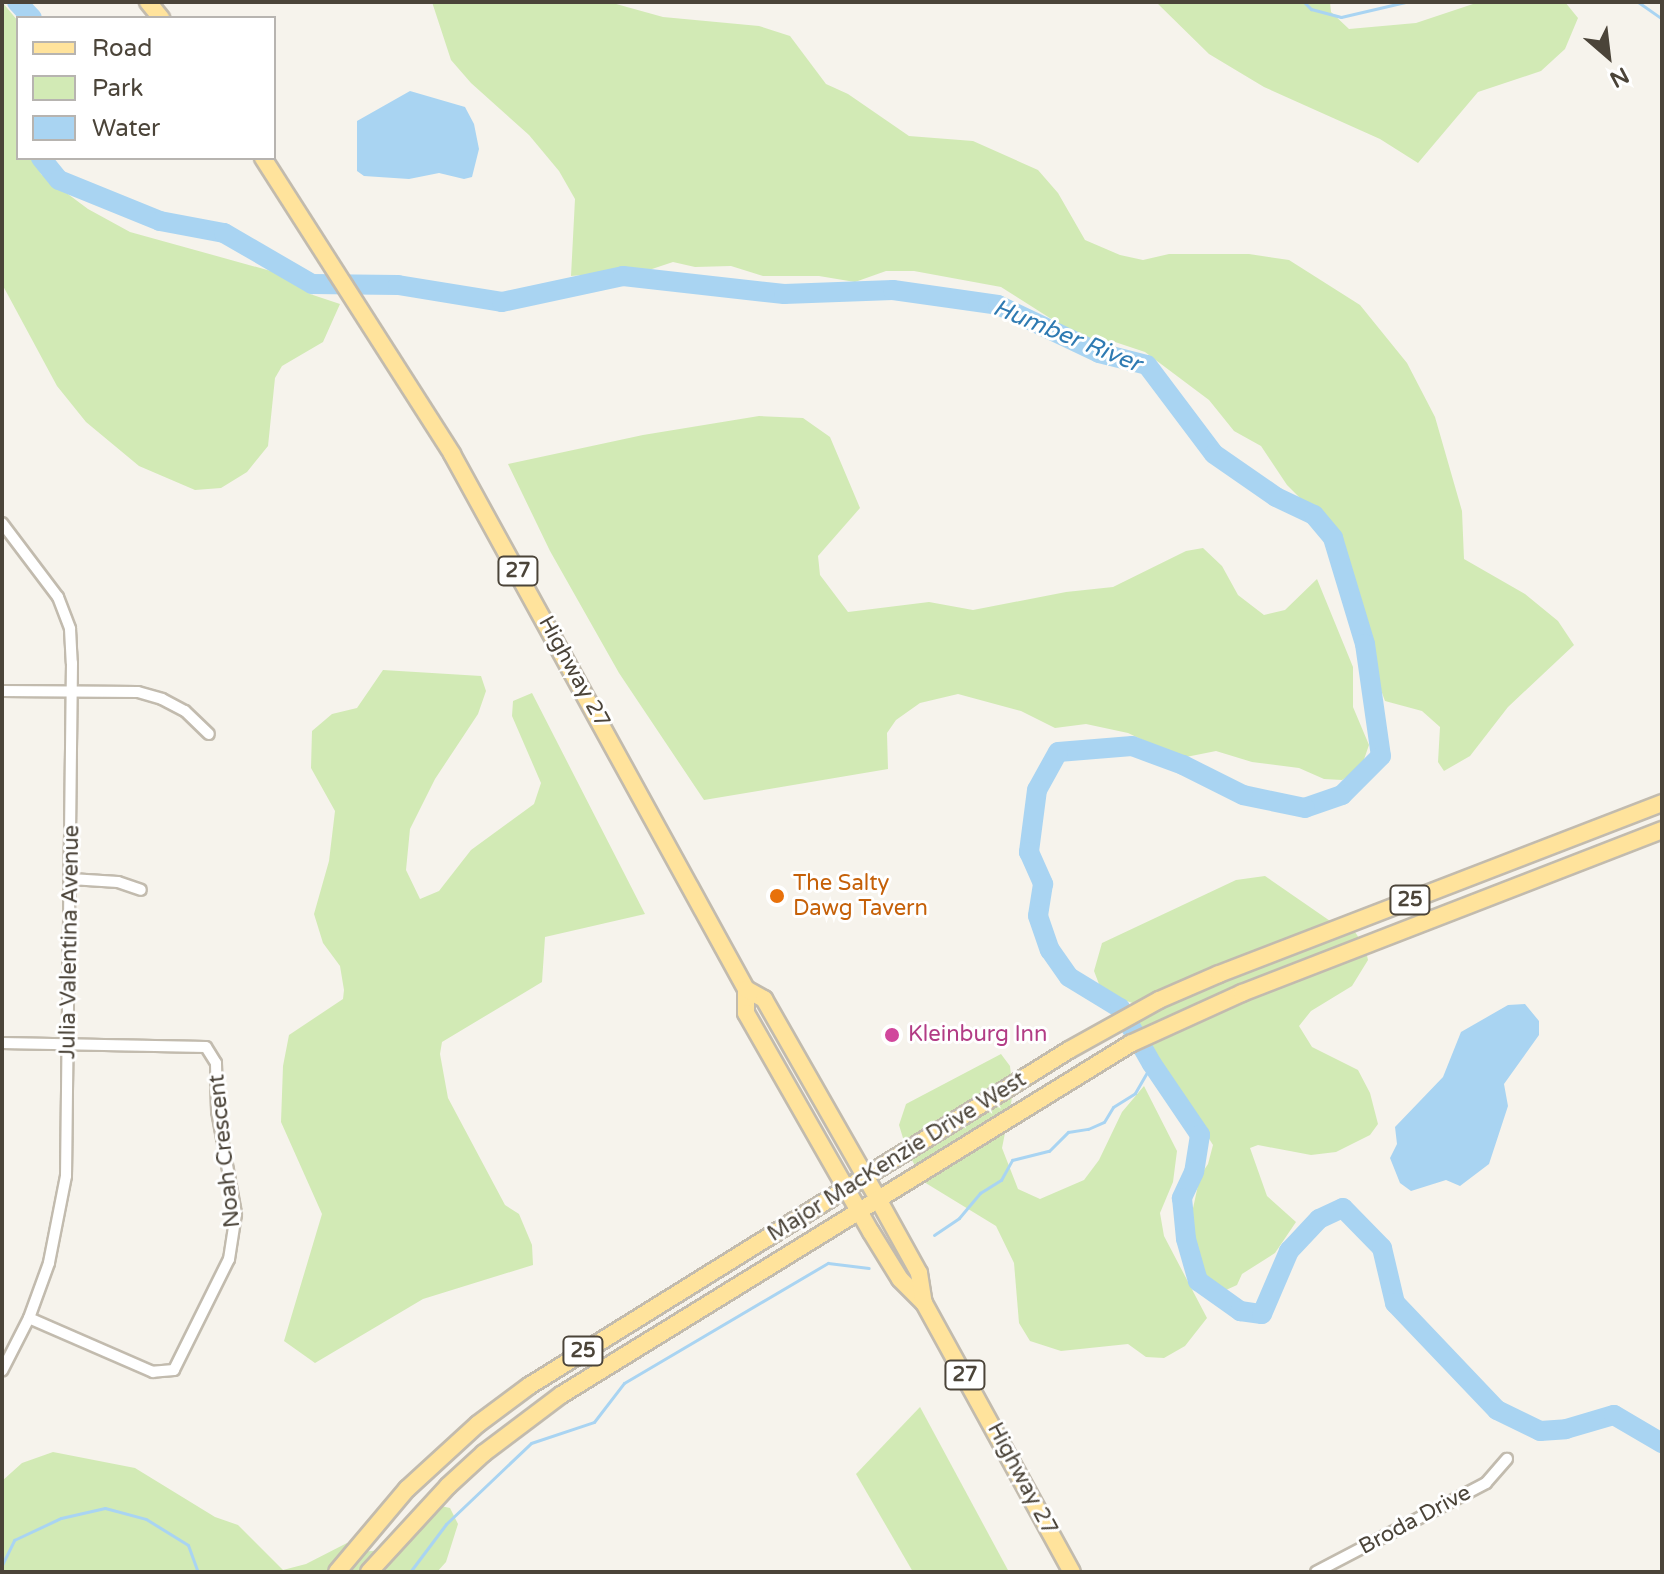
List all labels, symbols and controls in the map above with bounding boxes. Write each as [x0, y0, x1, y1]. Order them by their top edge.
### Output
legend [16, 16, 276, 160]
north arrow [1568, 16, 1648, 96]
text: Road [92, 34, 152, 63]
text: N [1605, 62, 1633, 93]
text: Park [92, 74, 143, 103]
text: Water [92, 114, 160, 143]
water label: Humber River [989, 293, 1145, 379]
road number: 27 [496, 555, 540, 587]
street label: Highway 27 [533, 612, 615, 732]
street label: Julia Valentina Avenue [55, 825, 85, 1059]
place label: The Salty Dawg Tavern [793, 870, 928, 922]
road number: 25 [1388, 884, 1432, 916]
marker: The Salty Dawg Tavern [768, 887, 786, 905]
place label: Kleinburg Inn [908, 1022, 1047, 1048]
marker: Kleinburg Inn [883, 1026, 901, 1044]
street label: Major MacKenzie Drive West [763, 1066, 1031, 1248]
street label: Noah Crescent [204, 1073, 246, 1229]
road number: 25 [561, 1335, 605, 1367]
road number: 27 [943, 1359, 987, 1391]
street label: Highway 27 [981, 1418, 1063, 1540]
street label: Broda Drive [1355, 1480, 1475, 1560]

